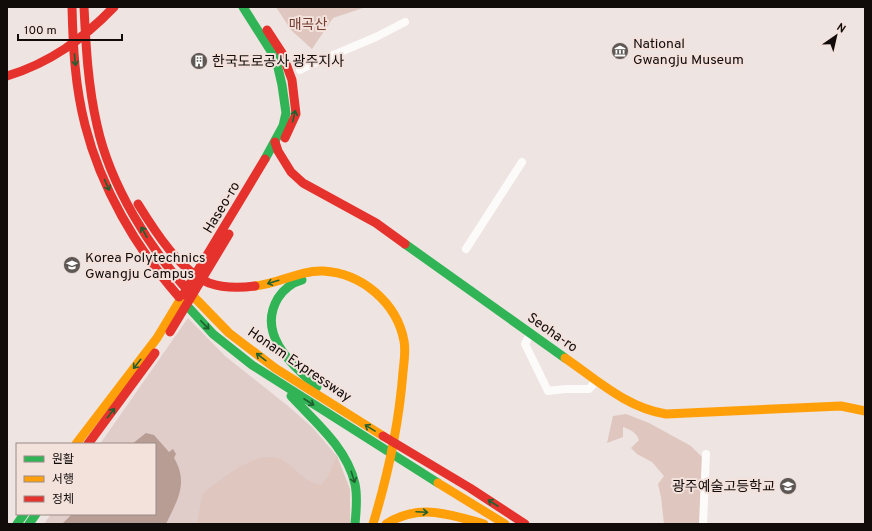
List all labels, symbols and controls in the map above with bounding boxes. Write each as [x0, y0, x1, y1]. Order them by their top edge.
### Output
scale bar [18, 16, 122, 42]
north arrow [816, 16, 856, 56]
park label: 매곡산 [289, 17, 327, 34]
text: N [834, 21, 848, 37]
text: 100 m [24, 23, 57, 39]
place label: National Gwangju Museum [633, 36, 744, 69]
museum icon: National Gwangju Museum [610, 41, 630, 61]
building icon: 한국도로공사 광주지사 [189, 51, 209, 71]
one-way arrow [71, 53, 79, 66]
place label: 한국도로공사 광주지사 [212, 54, 344, 71]
one-way arrow [290, 109, 298, 122]
one-way arrow [104, 179, 111, 191]
street label: Haseo-ro [200, 179, 244, 237]
one-way arrow [140, 226, 147, 238]
place label: Korea Polytechnics Gwangju Campus [85, 250, 206, 283]
school or university icon: Korea Polytechnics Gwangju Campus [62, 255, 82, 275]
one-way arrow [266, 279, 279, 286]
street label: Seoha-ro [524, 310, 581, 357]
one-way arrow [200, 320, 210, 330]
street label: Honam Expressway [244, 324, 354, 406]
one-way arrow [255, 353, 266, 361]
one-way arrow [133, 359, 141, 370]
one-way arrow [303, 399, 315, 407]
one-way arrow [107, 407, 115, 418]
one-way arrow [365, 424, 376, 432]
legend [16, 443, 156, 515]
text: 원활 [52, 452, 74, 468]
one-way arrow [350, 470, 357, 483]
text: 서행 [52, 472, 74, 488]
school or university icon: 광주예술고등학교 [778, 476, 798, 496]
place label: 광주예술고등학교 [672, 478, 775, 496]
text: 정체 [52, 492, 74, 508]
one-way arrow [487, 498, 498, 507]
one-way arrow [415, 508, 428, 515]

